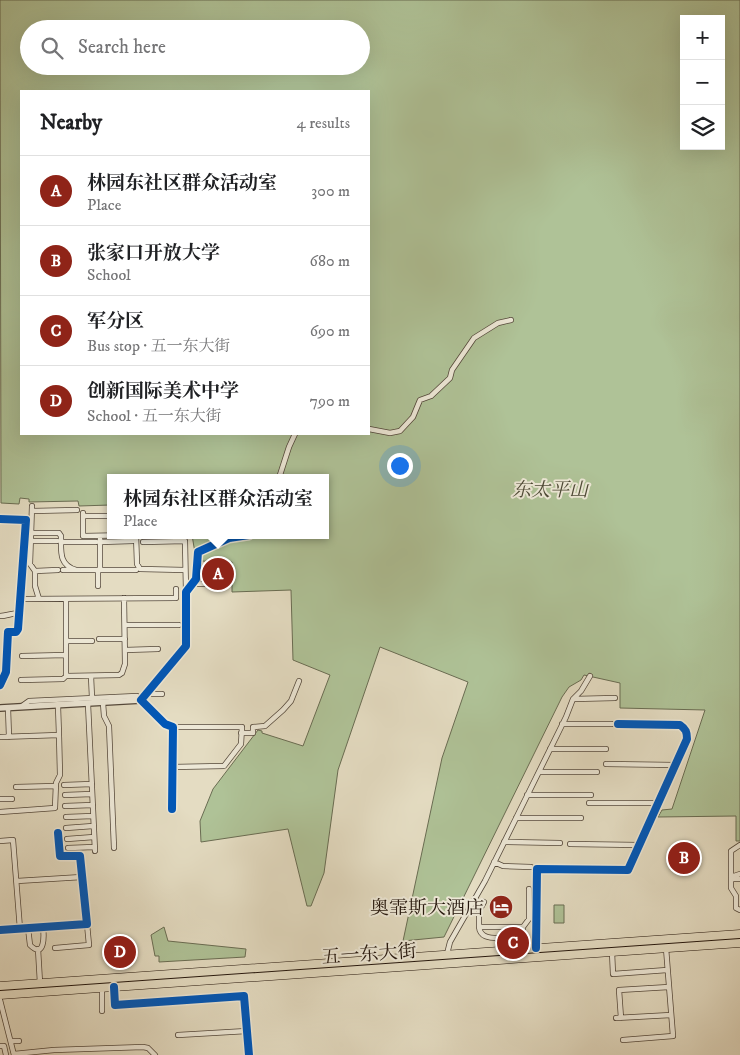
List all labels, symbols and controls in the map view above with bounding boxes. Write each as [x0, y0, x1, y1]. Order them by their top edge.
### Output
map controls [680, 15, 725, 150]
button: + [680, 15, 725, 60]
search box [20, 20, 370, 75]
icon: search [38, 34, 66, 62]
text: Search here [78, 36, 166, 59]
button: − [680, 60, 725, 105]
button: layers [680, 105, 725, 150]
text: Nearby [40, 110, 102, 136]
text: 4 results [297, 113, 350, 133]
text: 林园东社区群众活动室 [87, 172, 277, 195]
text: A [51, 181, 61, 201]
text: 300 m [311, 181, 350, 201]
text: Place [87, 195, 121, 215]
text: 张家口开放大学 [87, 242, 220, 265]
text: B [51, 251, 61, 271]
text: 680 m [310, 251, 350, 271]
text: School [87, 265, 131, 285]
text: 军分区 [87, 310, 144, 333]
text: C [51, 321, 61, 341]
text: 690 m [310, 321, 350, 341]
text: Bus stop · 五一东大街 [87, 336, 231, 356]
text: 创新国际美术中学 [87, 380, 239, 403]
text: D [50, 391, 62, 411]
text: 790 m [310, 391, 350, 411]
text: School · 五一东大街 [87, 406, 222, 426]
your location [387, 453, 413, 479]
popup [107, 474, 329, 539]
park label: 东太平山 [512, 479, 590, 502]
text: 林园东社区群众活动室 [123, 488, 313, 511]
text: Place [123, 511, 157, 531]
pin: A [202, 555, 234, 593]
pin: B [668, 839, 700, 877]
hotel icon: 奥霏斯大酒店 [488, 894, 514, 920]
place label: 奥霏斯大酒店 [370, 897, 484, 920]
pin: C [497, 924, 529, 962]
pin: D [104, 933, 136, 971]
street label: 五一东大街 [321, 940, 417, 969]

